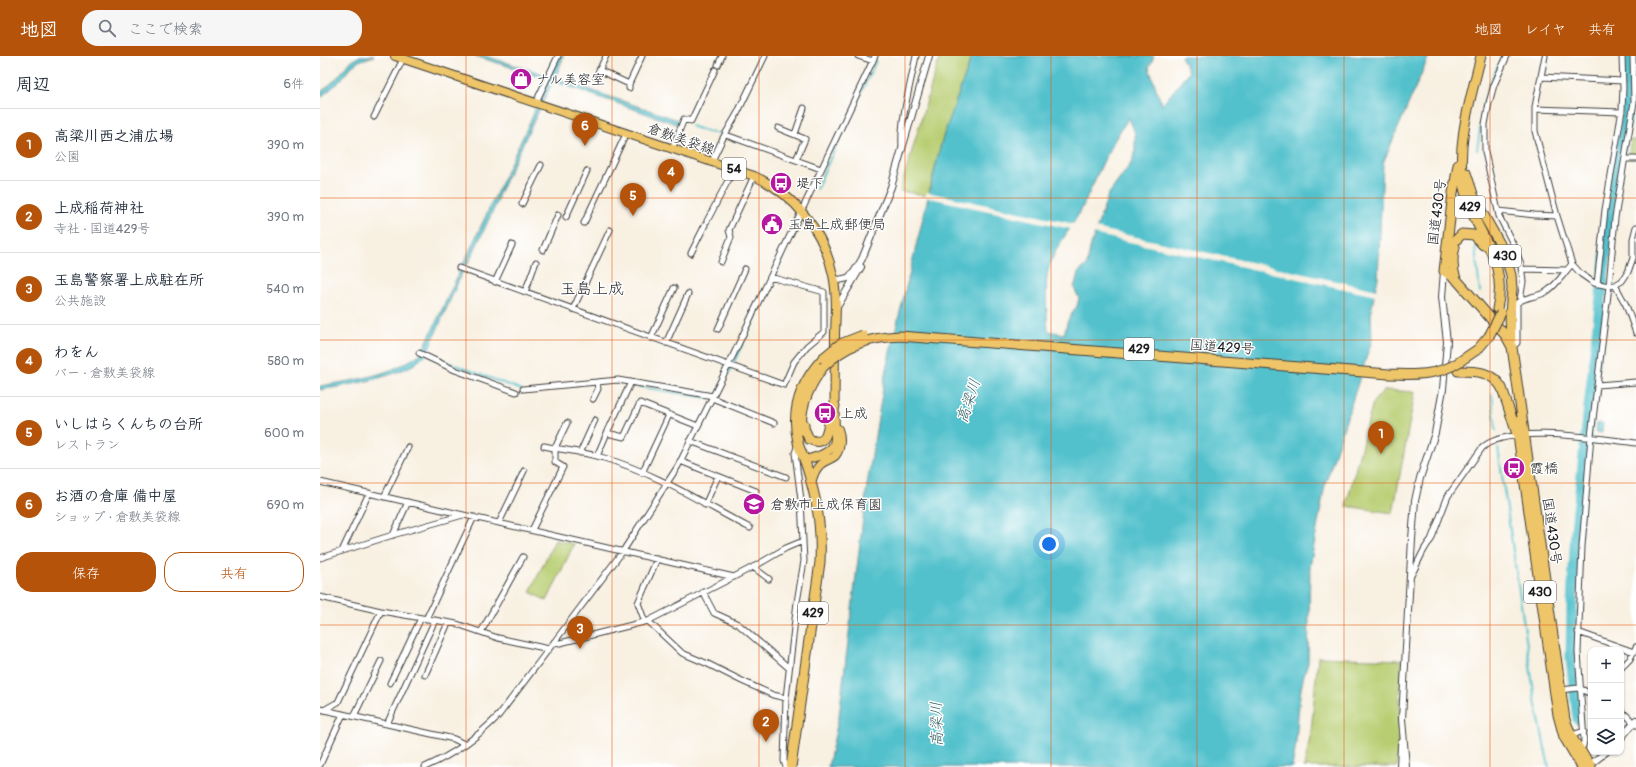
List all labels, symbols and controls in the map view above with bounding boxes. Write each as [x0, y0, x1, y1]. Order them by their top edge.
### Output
search box [82, 10, 362, 46]
icon: search [96, 17, 118, 39]
text: 地図 [20, 18, 58, 42]
text: ここで検索 [128, 20, 203, 39]
text: 地図 [1475, 21, 1503, 38]
text: レイヤ [1525, 21, 1566, 38]
text: 共有 [1588, 21, 1616, 38]
shop icon: ナル美容室 [508, 66, 534, 92]
place label: ナル美容室 [536, 71, 605, 88]
text: 周辺 [16, 74, 50, 95]
text: 6件 [283, 76, 304, 92]
pin: 6 [572, 113, 598, 146]
street label: 倉敷美袋線 [645, 120, 717, 158]
text: 高梁川西之浦広場 [54, 127, 174, 146]
text: 1 [26, 137, 32, 153]
text: 390 m [267, 137, 304, 153]
text: 公園 [54, 149, 80, 165]
road number: 54 [722, 158, 746, 180]
pin: 4 [658, 159, 684, 192]
bus stop icon: 堤下 [768, 170, 794, 196]
place label: 堤下 [796, 175, 824, 192]
street label: 国道430号 [1424, 177, 1450, 247]
pin: 5 [620, 183, 646, 216]
road number: 429 [1455, 196, 1485, 218]
text: 上成稲荷神社 [54, 199, 144, 218]
text: 2 [25, 209, 33, 225]
text: 390 m [267, 209, 304, 225]
public building icon: 玉島上成郵便局 [759, 211, 785, 237]
place label: 玉島上成郵便局 [788, 216, 886, 233]
text: 寺社 · 国道429号 [54, 221, 150, 237]
road number: 430 [1489, 245, 1521, 267]
text: 玉島警察署上成駐在所 [54, 271, 204, 290]
district label: 玉島上成 [560, 279, 624, 299]
text: 3 [25, 281, 33, 297]
text: 540 m [266, 281, 304, 297]
text: 公共施設 [54, 293, 106, 309]
street label: 国道429号 [1189, 336, 1255, 358]
road number: 429 [1124, 338, 1154, 360]
text: わをん [54, 343, 99, 362]
text: 4 [25, 353, 33, 369]
text: 580 m [267, 353, 304, 369]
text: バー · 倉敷美袋線 [54, 365, 155, 381]
water label: 高梁川 [953, 377, 985, 425]
bus stop icon: 上成 [812, 400, 838, 426]
place label: 上成 [840, 405, 868, 422]
text: いしはらくんちの台所 [54, 415, 203, 434]
pin: 1 [1368, 421, 1394, 454]
text: 5 [25, 425, 33, 441]
text: 600 m [264, 425, 304, 441]
text: レストラン [54, 437, 120, 453]
bus stop icon: 霞橋 [1501, 455, 1527, 481]
place label: 霞橋 [1530, 460, 1558, 477]
text: お酒の倉庫 備中屋 [54, 487, 177, 506]
school or university icon: 倉敷市上成保育園 [741, 491, 767, 517]
place label: 倉敷市上成保育園 [770, 496, 882, 513]
street label: 国道430号 [1539, 496, 1565, 566]
text: 6 [25, 497, 33, 513]
text: 690 m [266, 497, 304, 513]
text: ショップ · 倉敷美袋線 [54, 509, 180, 525]
your location [1039, 534, 1059, 554]
button: 保存 [16, 552, 156, 592]
button: 共有 [164, 552, 304, 592]
road number: 430 [1524, 581, 1556, 603]
road number: 429 [798, 602, 828, 624]
pin: 3 [567, 616, 593, 649]
map controls [1588, 647, 1624, 755]
button: + [1588, 647, 1624, 683]
button: − [1588, 683, 1624, 719]
water label: 高梁川 [927, 701, 947, 747]
pin: 2 [753, 709, 779, 742]
button: layers [1588, 719, 1624, 755]

